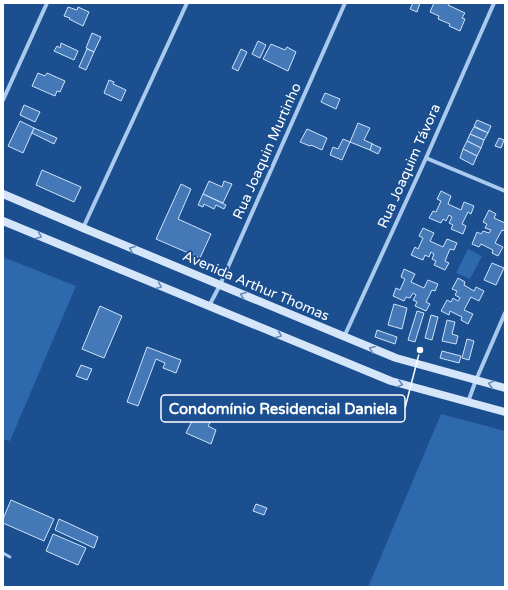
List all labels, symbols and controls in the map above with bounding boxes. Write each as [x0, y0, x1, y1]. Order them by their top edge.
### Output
street label: Rua Joaquin Murtinho [229, 80, 305, 222]
street label: Rua Joaquim Távora [374, 101, 444, 231]
one-way arrow [34, 231, 42, 239]
one-way arrow [129, 245, 136, 253]
street label: Avenida Arthur Thomas [180, 247, 332, 325]
one-way arrow [155, 281, 162, 289]
one-way arrow [240, 292, 248, 300]
one-way arrow [275, 330, 283, 338]
one-way arrow [368, 345, 375, 353]
one-way arrow [396, 379, 403, 388]
one-way arrow [487, 380, 494, 389]
callout: Condomínio Residencial Daniela [161, 395, 405, 422]
text: Condomínio Residencial Daniela [169, 400, 397, 418]

